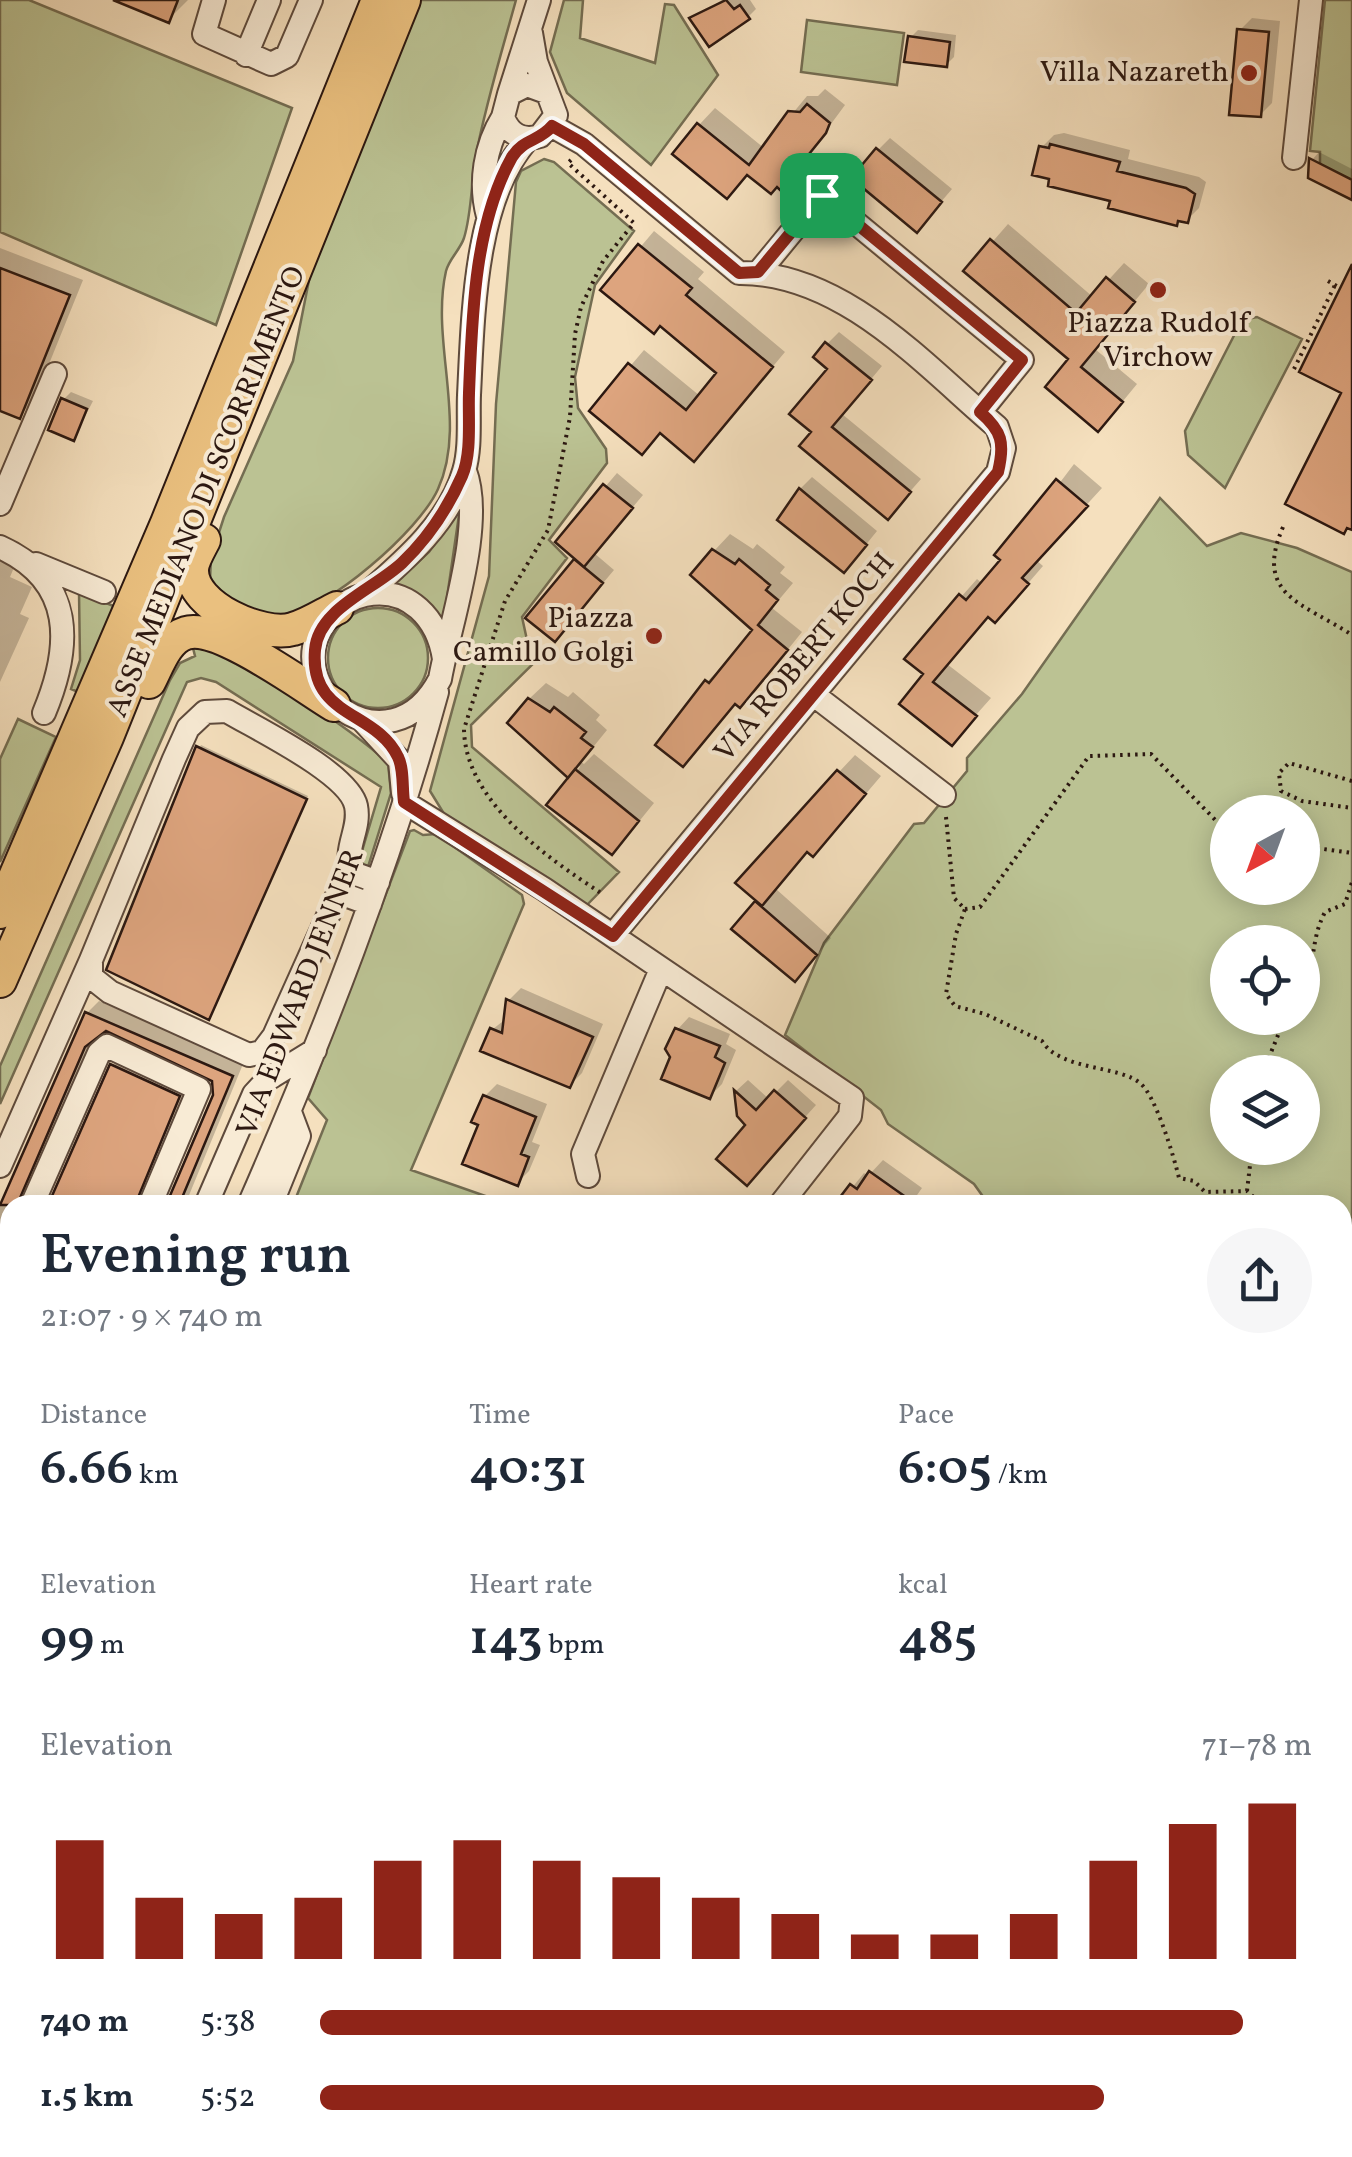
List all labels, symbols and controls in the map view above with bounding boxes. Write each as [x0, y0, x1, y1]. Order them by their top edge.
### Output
place label: Villa Nazareth [1040, 52, 1229, 94]
marker: Villa Nazareth [1238, 62, 1260, 84]
pin [780, 153, 865, 238]
icon: arrive [795, 168, 850, 223]
street label: ASSE MEDIANO DI SCORRIMENTO [97, 260, 317, 724]
marker: Piazza Rudolf Virchow [1147, 279, 1169, 301]
place label: Piazza Rudolf Virchow [1067, 303, 1252, 379]
street label: VIA ROBERT KOCH [705, 544, 905, 772]
place label: Piazza Camillo Golgi [453, 598, 634, 674]
marker: Piazza Camillo Golgi [643, 625, 665, 647]
north arrow [1210, 795, 1320, 905]
map controls [1210, 795, 1320, 1165]
street label: VIA EDWARD JENNER [227, 843, 375, 1143]
button: locate [1210, 925, 1320, 1035]
button: layers [1210, 1055, 1320, 1165]
text: Evening run [40, 1220, 352, 1296]
button: share [1207, 1228, 1312, 1333]
text: 21:07 · 9 × 740 m [40, 1296, 263, 1340]
text: Distance [40, 1396, 147, 1435]
text: Time [469, 1396, 530, 1435]
text: Pace [898, 1396, 954, 1435]
text: 6.66 [40, 1435, 133, 1505]
text: 40:31 [469, 1435, 587, 1505]
text: 6:05 [898, 1435, 992, 1505]
text: km [133, 1456, 179, 1495]
text: /km [992, 1456, 1048, 1495]
text: Elevation [40, 1566, 156, 1605]
text: Heart rate [469, 1566, 593, 1605]
text: kcal [898, 1566, 948, 1605]
text: 99 [40, 1605, 94, 1675]
text: 143 [469, 1605, 543, 1675]
text: 485 [898, 1605, 977, 1675]
text: m [94, 1626, 125, 1665]
text: bpm [543, 1626, 604, 1665]
text: Elevation [40, 1725, 173, 1769]
text: 71–78 m [1201, 1725, 1312, 1769]
text: 740 m [40, 2001, 129, 2045]
text: 5:38 [200, 2001, 256, 2045]
text: 1.5 km [40, 2076, 134, 2120]
text: 5:52 [200, 2076, 256, 2120]

